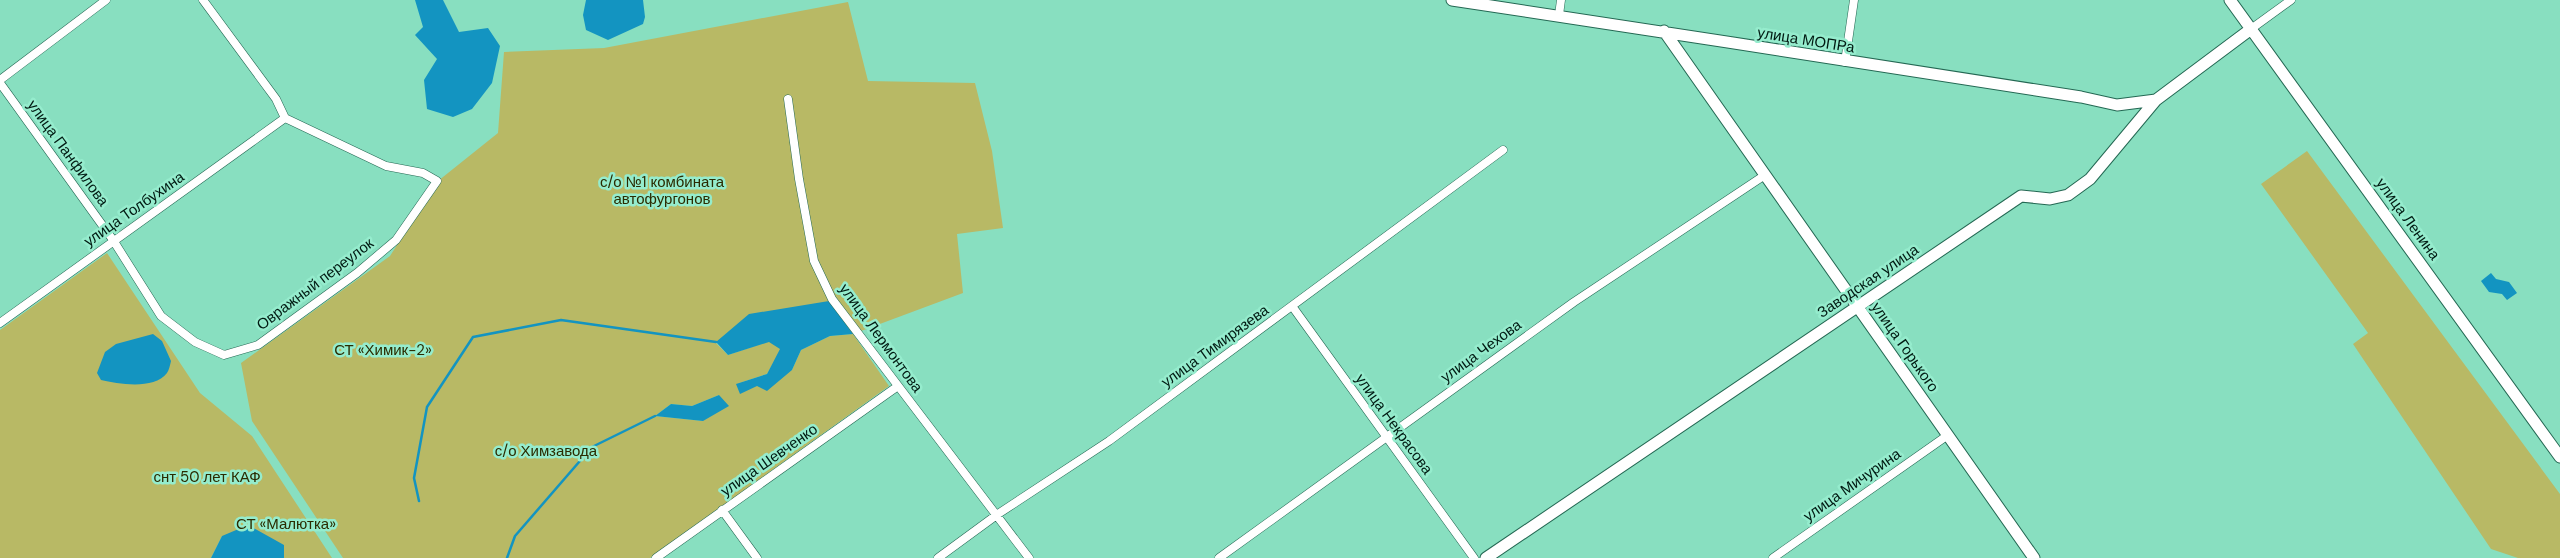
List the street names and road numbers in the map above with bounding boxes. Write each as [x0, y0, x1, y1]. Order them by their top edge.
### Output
street label: улица МОПРа [1756, 22, 1857, 58]
street label: улица Панфилова [23, 96, 114, 211]
street label: улица Толбухина [80, 167, 189, 251]
street label: улица Ленина [2371, 174, 2445, 265]
street label: Овражный переулок [252, 233, 378, 335]
street label: Заводская улица [1813, 239, 1923, 322]
street label: улица Лермонтова [835, 280, 928, 397]
street label: улица Горького [1867, 298, 1943, 396]
street label: улица Тимирязева [1157, 300, 1273, 392]
street label: улица Чехова [1437, 315, 1526, 387]
street label: улица Некрасова [1351, 370, 1438, 479]
street label: улица Шевченко [717, 419, 821, 501]
street label: улица Мичурина [1799, 444, 1905, 526]

